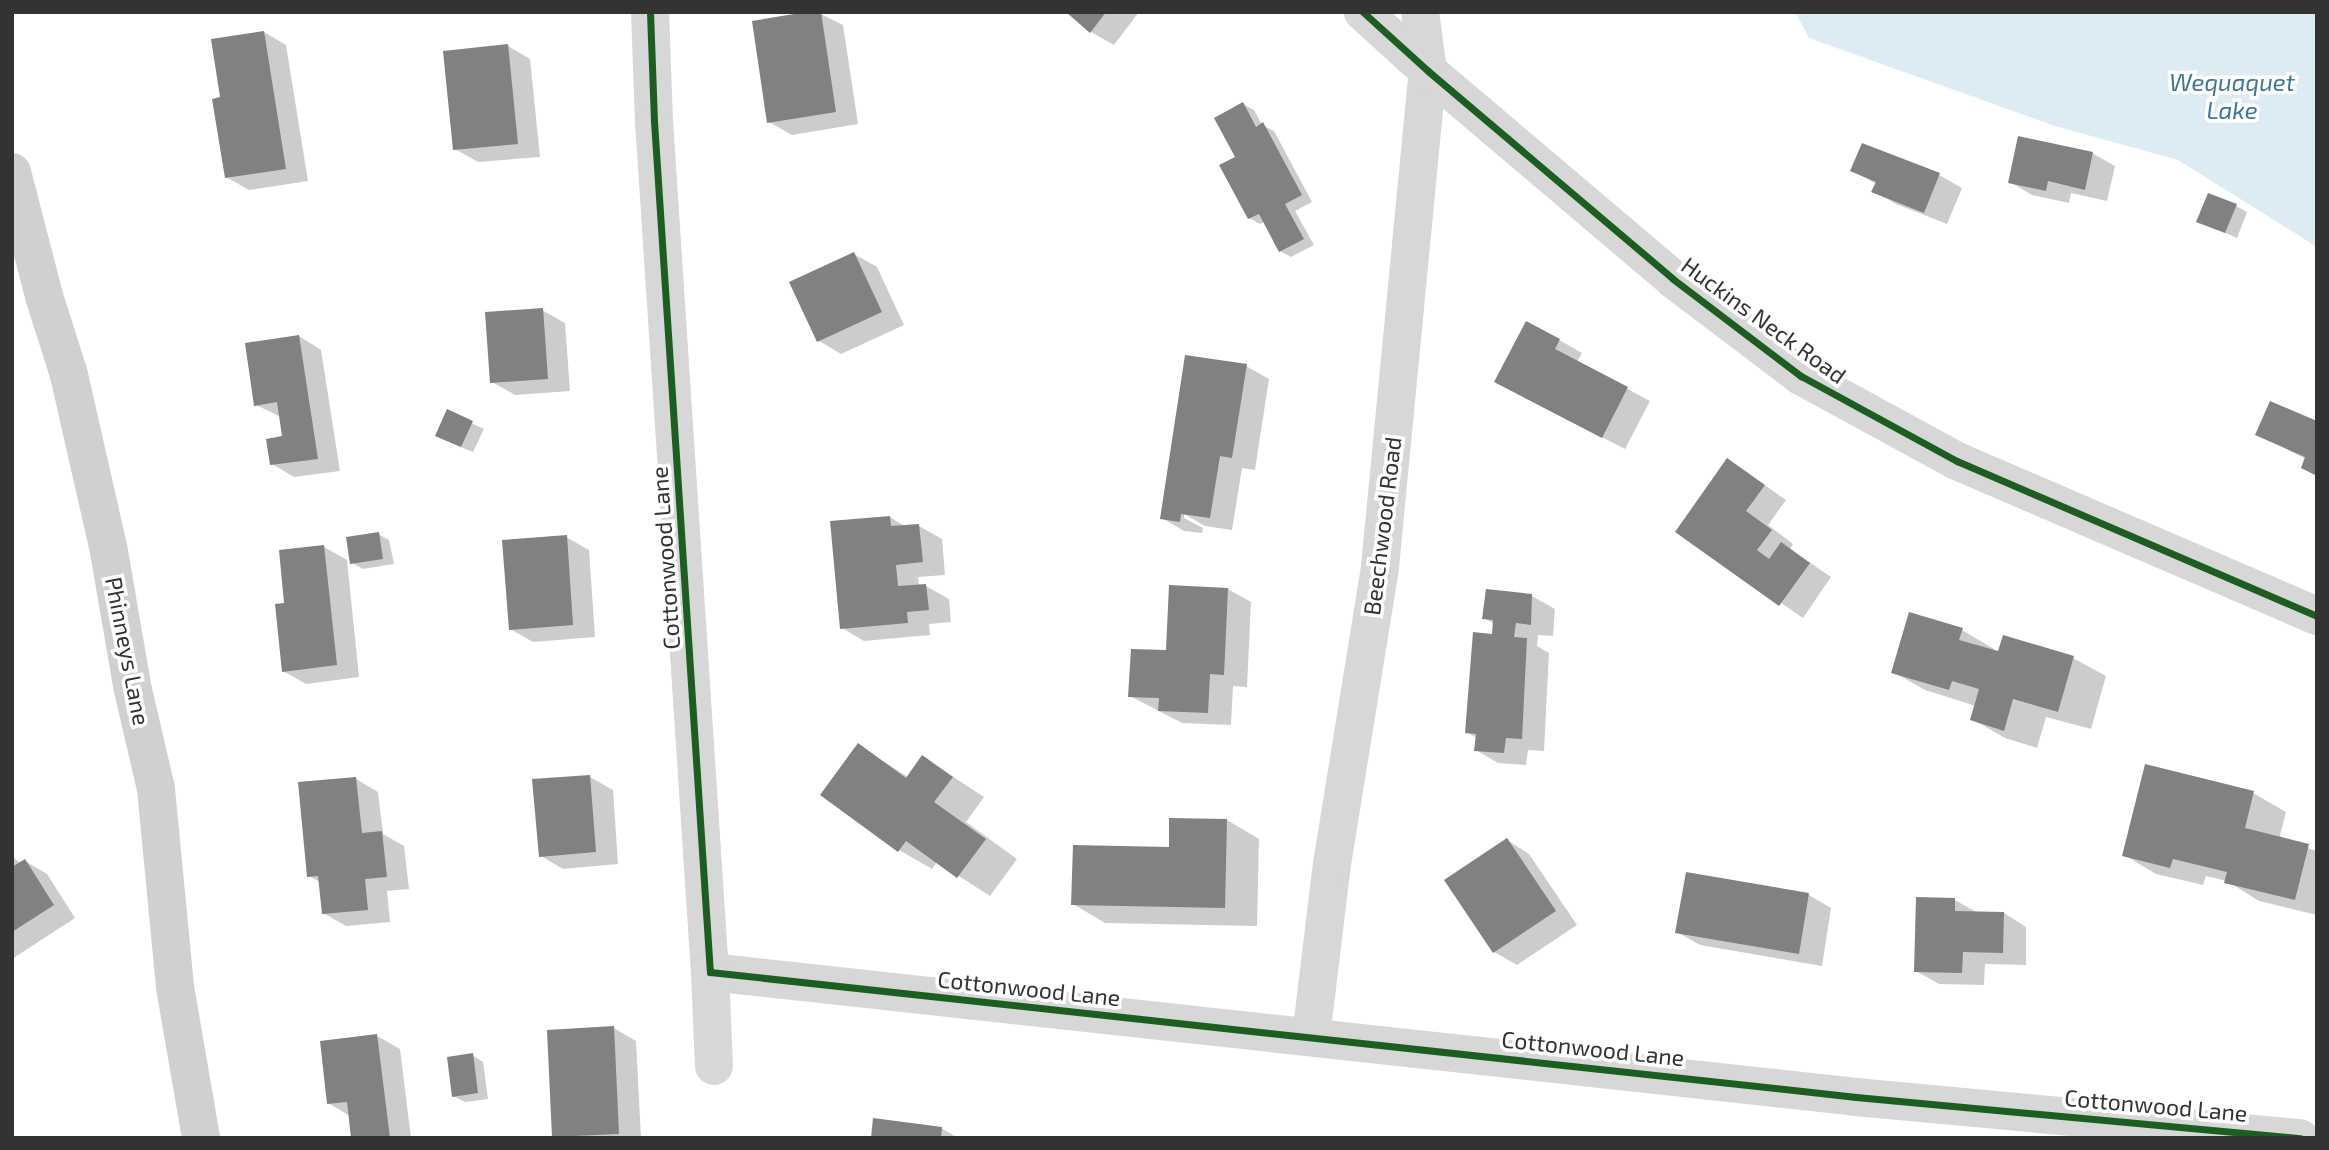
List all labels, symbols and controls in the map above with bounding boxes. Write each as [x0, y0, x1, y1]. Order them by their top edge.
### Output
water label: Wequaquet Lake [2169, 68, 2295, 124]
street label: Huckins Neck Road [1676, 251, 1852, 389]
street label: Beechwood Road [1357, 435, 1407, 617]
street label: Cottonwood Lane [645, 465, 685, 651]
street label: Phinneys Lane [100, 574, 156, 728]
street label: Cottonwood Lane [936, 965, 1122, 1011]
street label: Cottonwood Lane [1500, 1025, 1686, 1071]
street label: Cottonwood Lane [2063, 1083, 2249, 1127]

